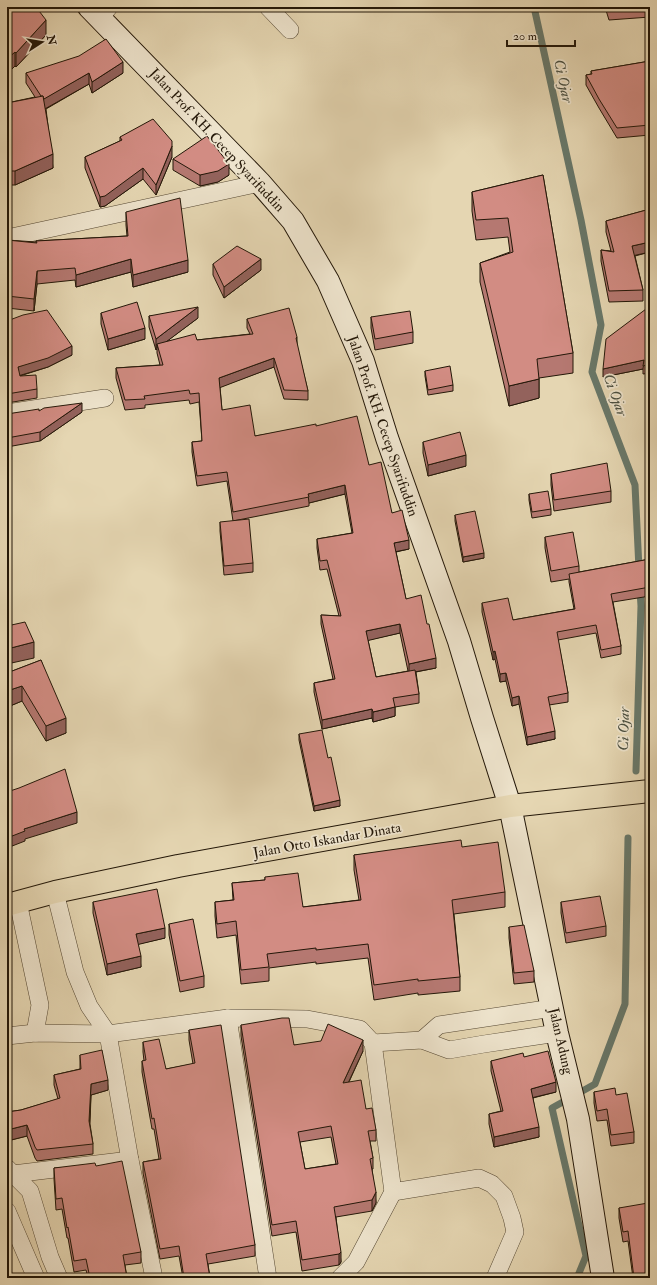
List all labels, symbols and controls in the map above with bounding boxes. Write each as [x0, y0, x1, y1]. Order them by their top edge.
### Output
north arrow [22, 22, 62, 62]
scale bar [507, 22, 575, 48]
text: 20 m [513, 29, 538, 44]
text: N [44, 33, 59, 47]
water label: Ci Ojar [549, 58, 577, 106]
street label: Jalan Prof. KH. Cecep Syarifuddin [144, 64, 288, 216]
street label: Jalan Prof. KH. Cecep Syarifuddin [343, 332, 422, 519]
water label: Ci Ojar [599, 371, 632, 420]
water label: Ci Ojar [614, 706, 634, 751]
street label: Jalan Otto Iskandar Dinata [251, 819, 403, 862]
street label: Jalan Adung [545, 1005, 577, 1077]

